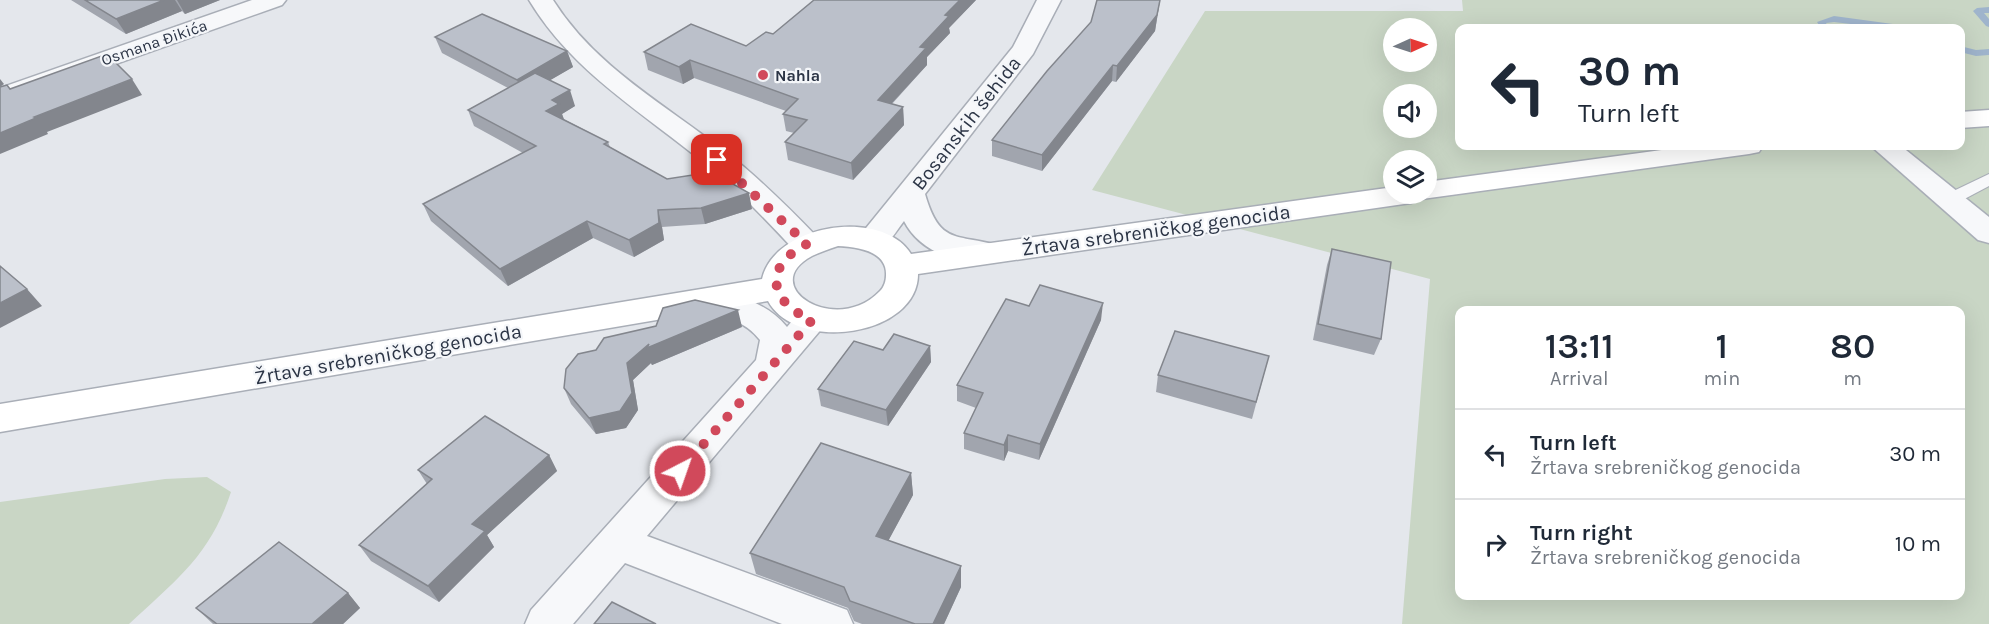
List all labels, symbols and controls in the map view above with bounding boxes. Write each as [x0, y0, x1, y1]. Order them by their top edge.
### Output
street label: Osmana Đikića [99, 15, 210, 70]
north arrow [1383, 18, 1437, 72]
map controls [1383, 18, 1437, 204]
text: 30 m [1578, 46, 1681, 96]
icon: left [1479, 48, 1557, 126]
street label: Bosanskih šehida [907, 52, 1026, 195]
place label: Nahla [775, 66, 820, 85]
marker: Nahla [756, 68, 770, 82]
button: sound [1383, 84, 1437, 138]
text: Turn left [1578, 97, 1679, 129]
pin [691, 134, 742, 185]
icon: arrive [700, 143, 733, 176]
button: layers [1383, 150, 1437, 204]
street label: Žrtava srebreničkog genocida [1020, 199, 1292, 261]
street label: Žrtava srebreničkog genocida [252, 319, 524, 389]
text: 13:11 [1545, 325, 1614, 367]
text: 1 [1716, 325, 1728, 367]
text: 80 [1830, 325, 1875, 367]
text: Arrival [1550, 367, 1609, 390]
text: min [1704, 367, 1740, 390]
text: m [1843, 367, 1862, 390]
text: Turn left [1530, 430, 1617, 456]
icon: left [1479, 438, 1512, 471]
position arrow [648, 439, 712, 503]
text: 30 m [1889, 441, 1941, 467]
text: Žrtava srebreničkog genocida [1530, 456, 1801, 479]
text: Turn right [1530, 520, 1633, 546]
icon: right [1479, 528, 1512, 561]
text: 10 m [1895, 531, 1941, 557]
text: Žrtava srebreničkog genocida [1530, 546, 1801, 569]

